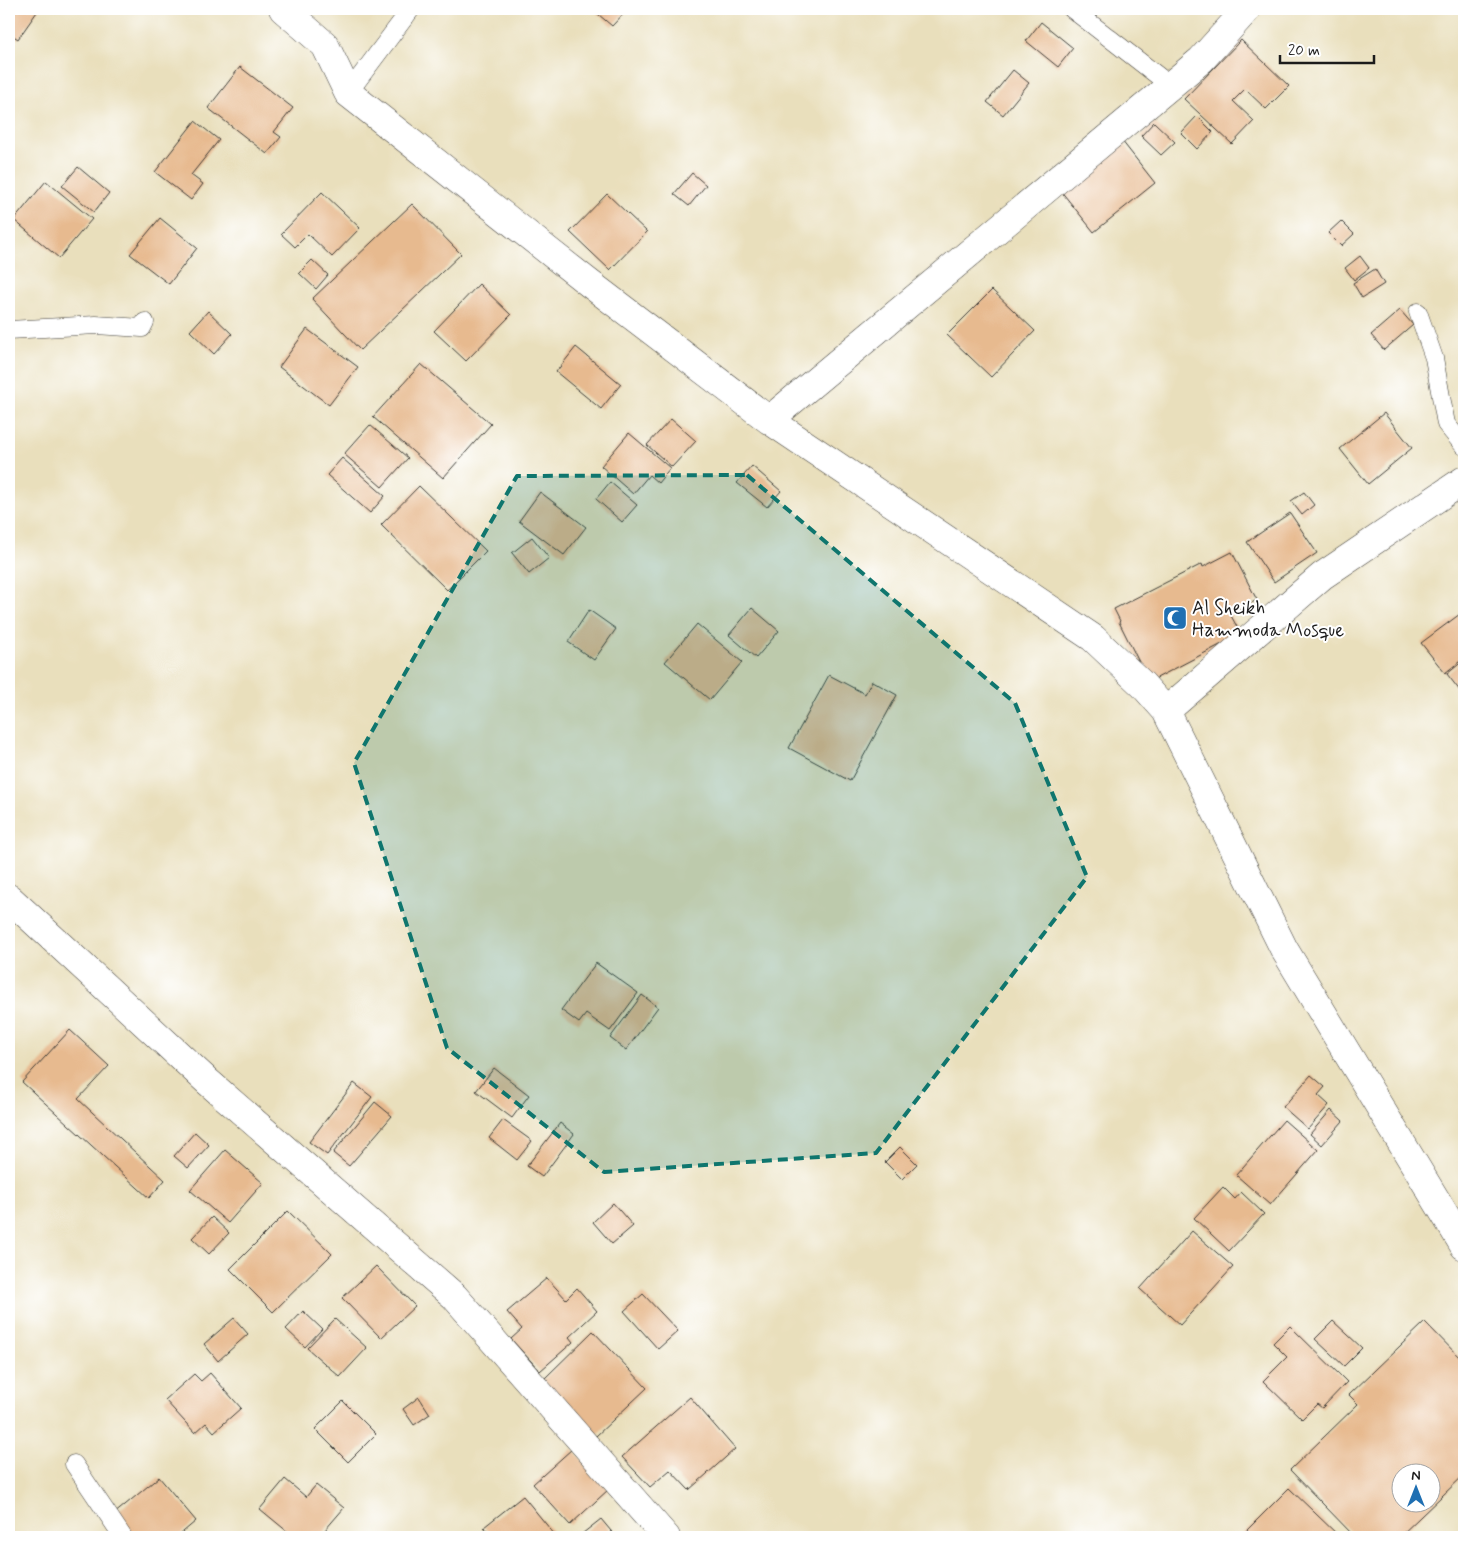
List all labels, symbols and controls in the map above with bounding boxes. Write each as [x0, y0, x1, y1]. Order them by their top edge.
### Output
scale bar [1280, 32, 1374, 64]
text: 20 m [1288, 41, 1320, 61]
place label: Al Sheikh Hammoda Mosque [1192, 596, 1344, 643]
mosque icon: Al Sheikh Hammoda Mosque [1162, 605, 1188, 631]
north arrow [1390, 1464, 1440, 1514]
text: N [1411, 1467, 1421, 1485]

